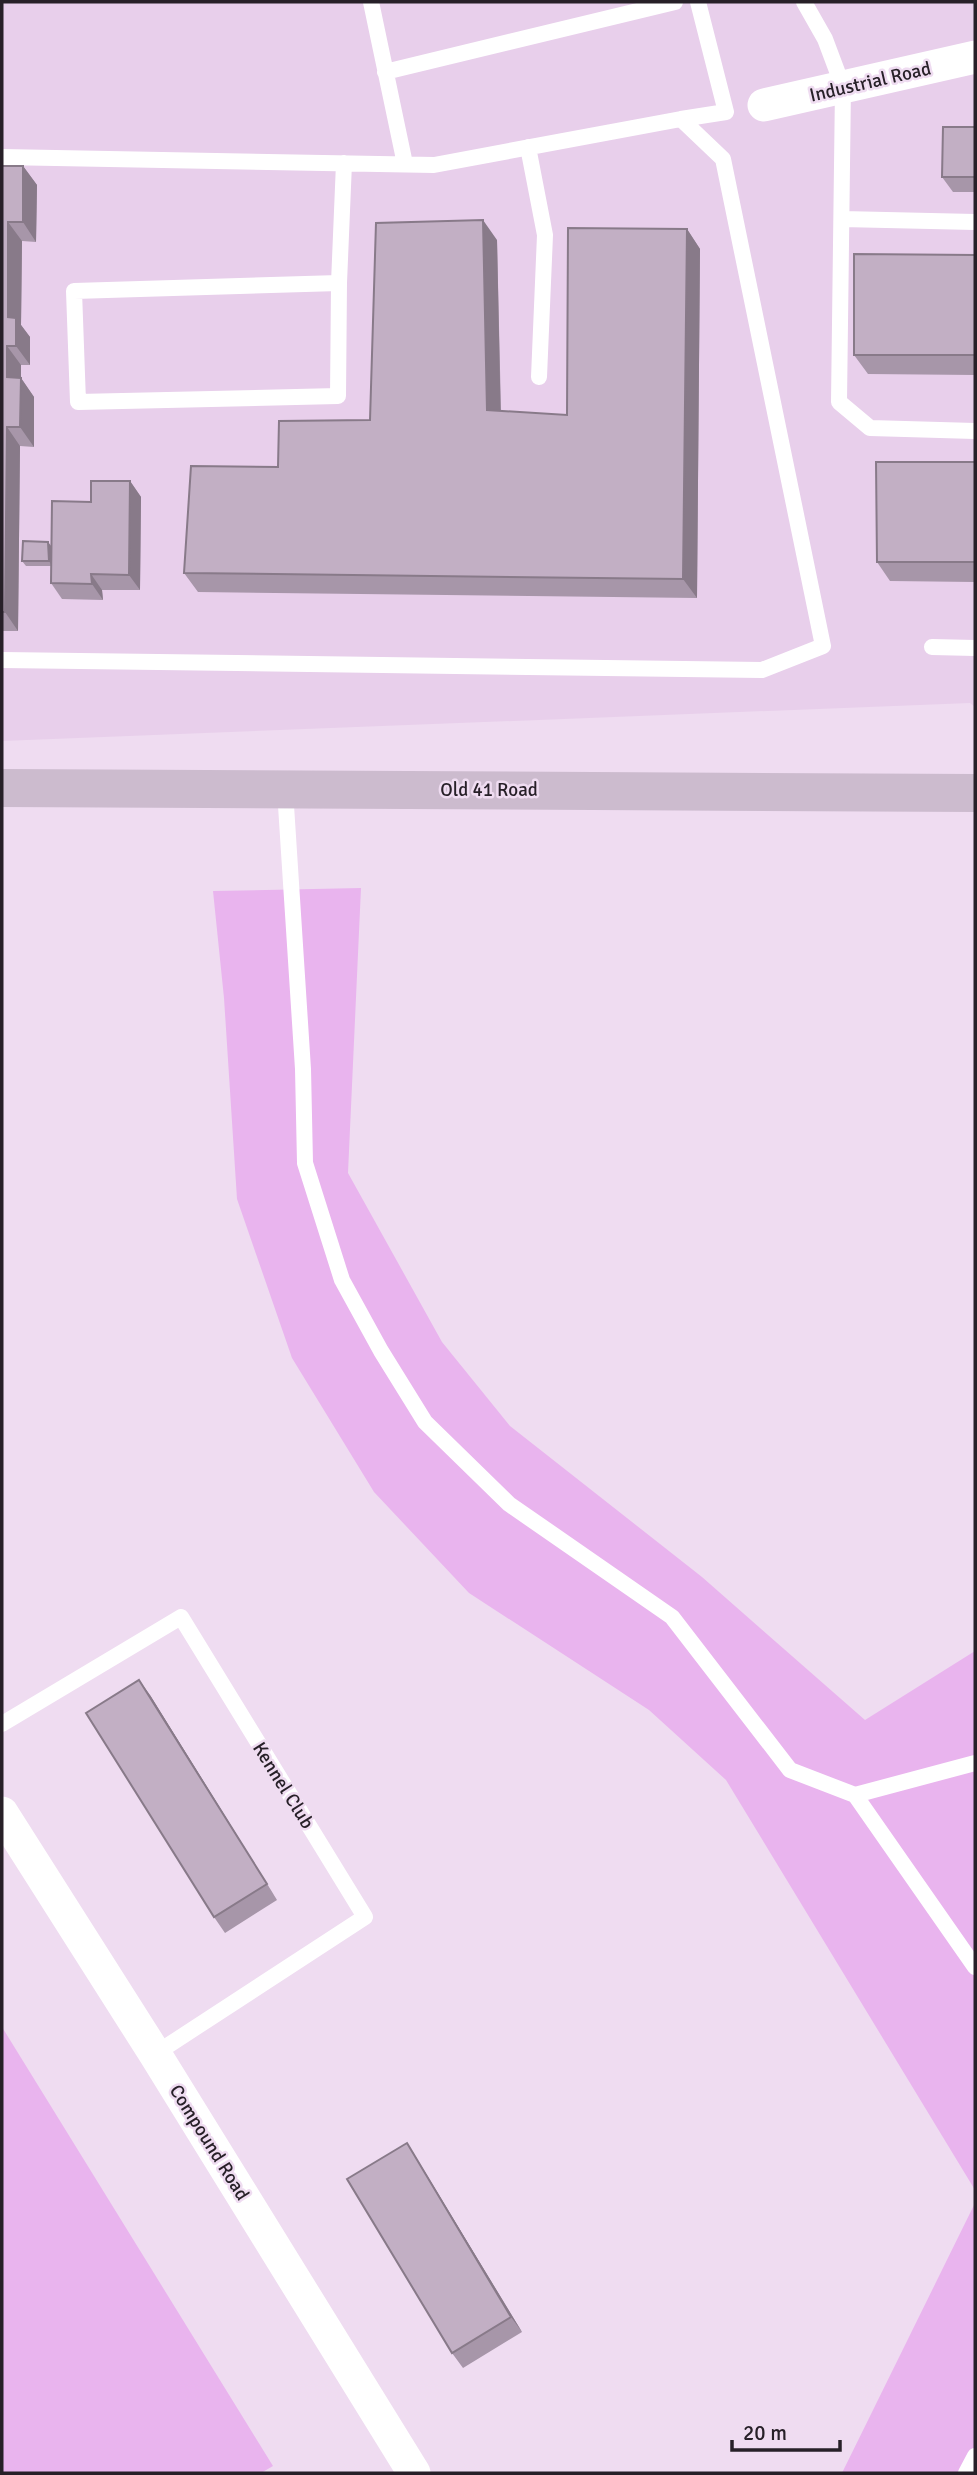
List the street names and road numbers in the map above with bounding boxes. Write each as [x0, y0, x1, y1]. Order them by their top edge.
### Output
street label: Industrial Road [807, 56, 933, 108]
street label: Old 41 Road [440, 778, 538, 802]
street label: Kennel Club [247, 1738, 319, 1833]
street label: Compound Road [164, 2080, 254, 2205]

